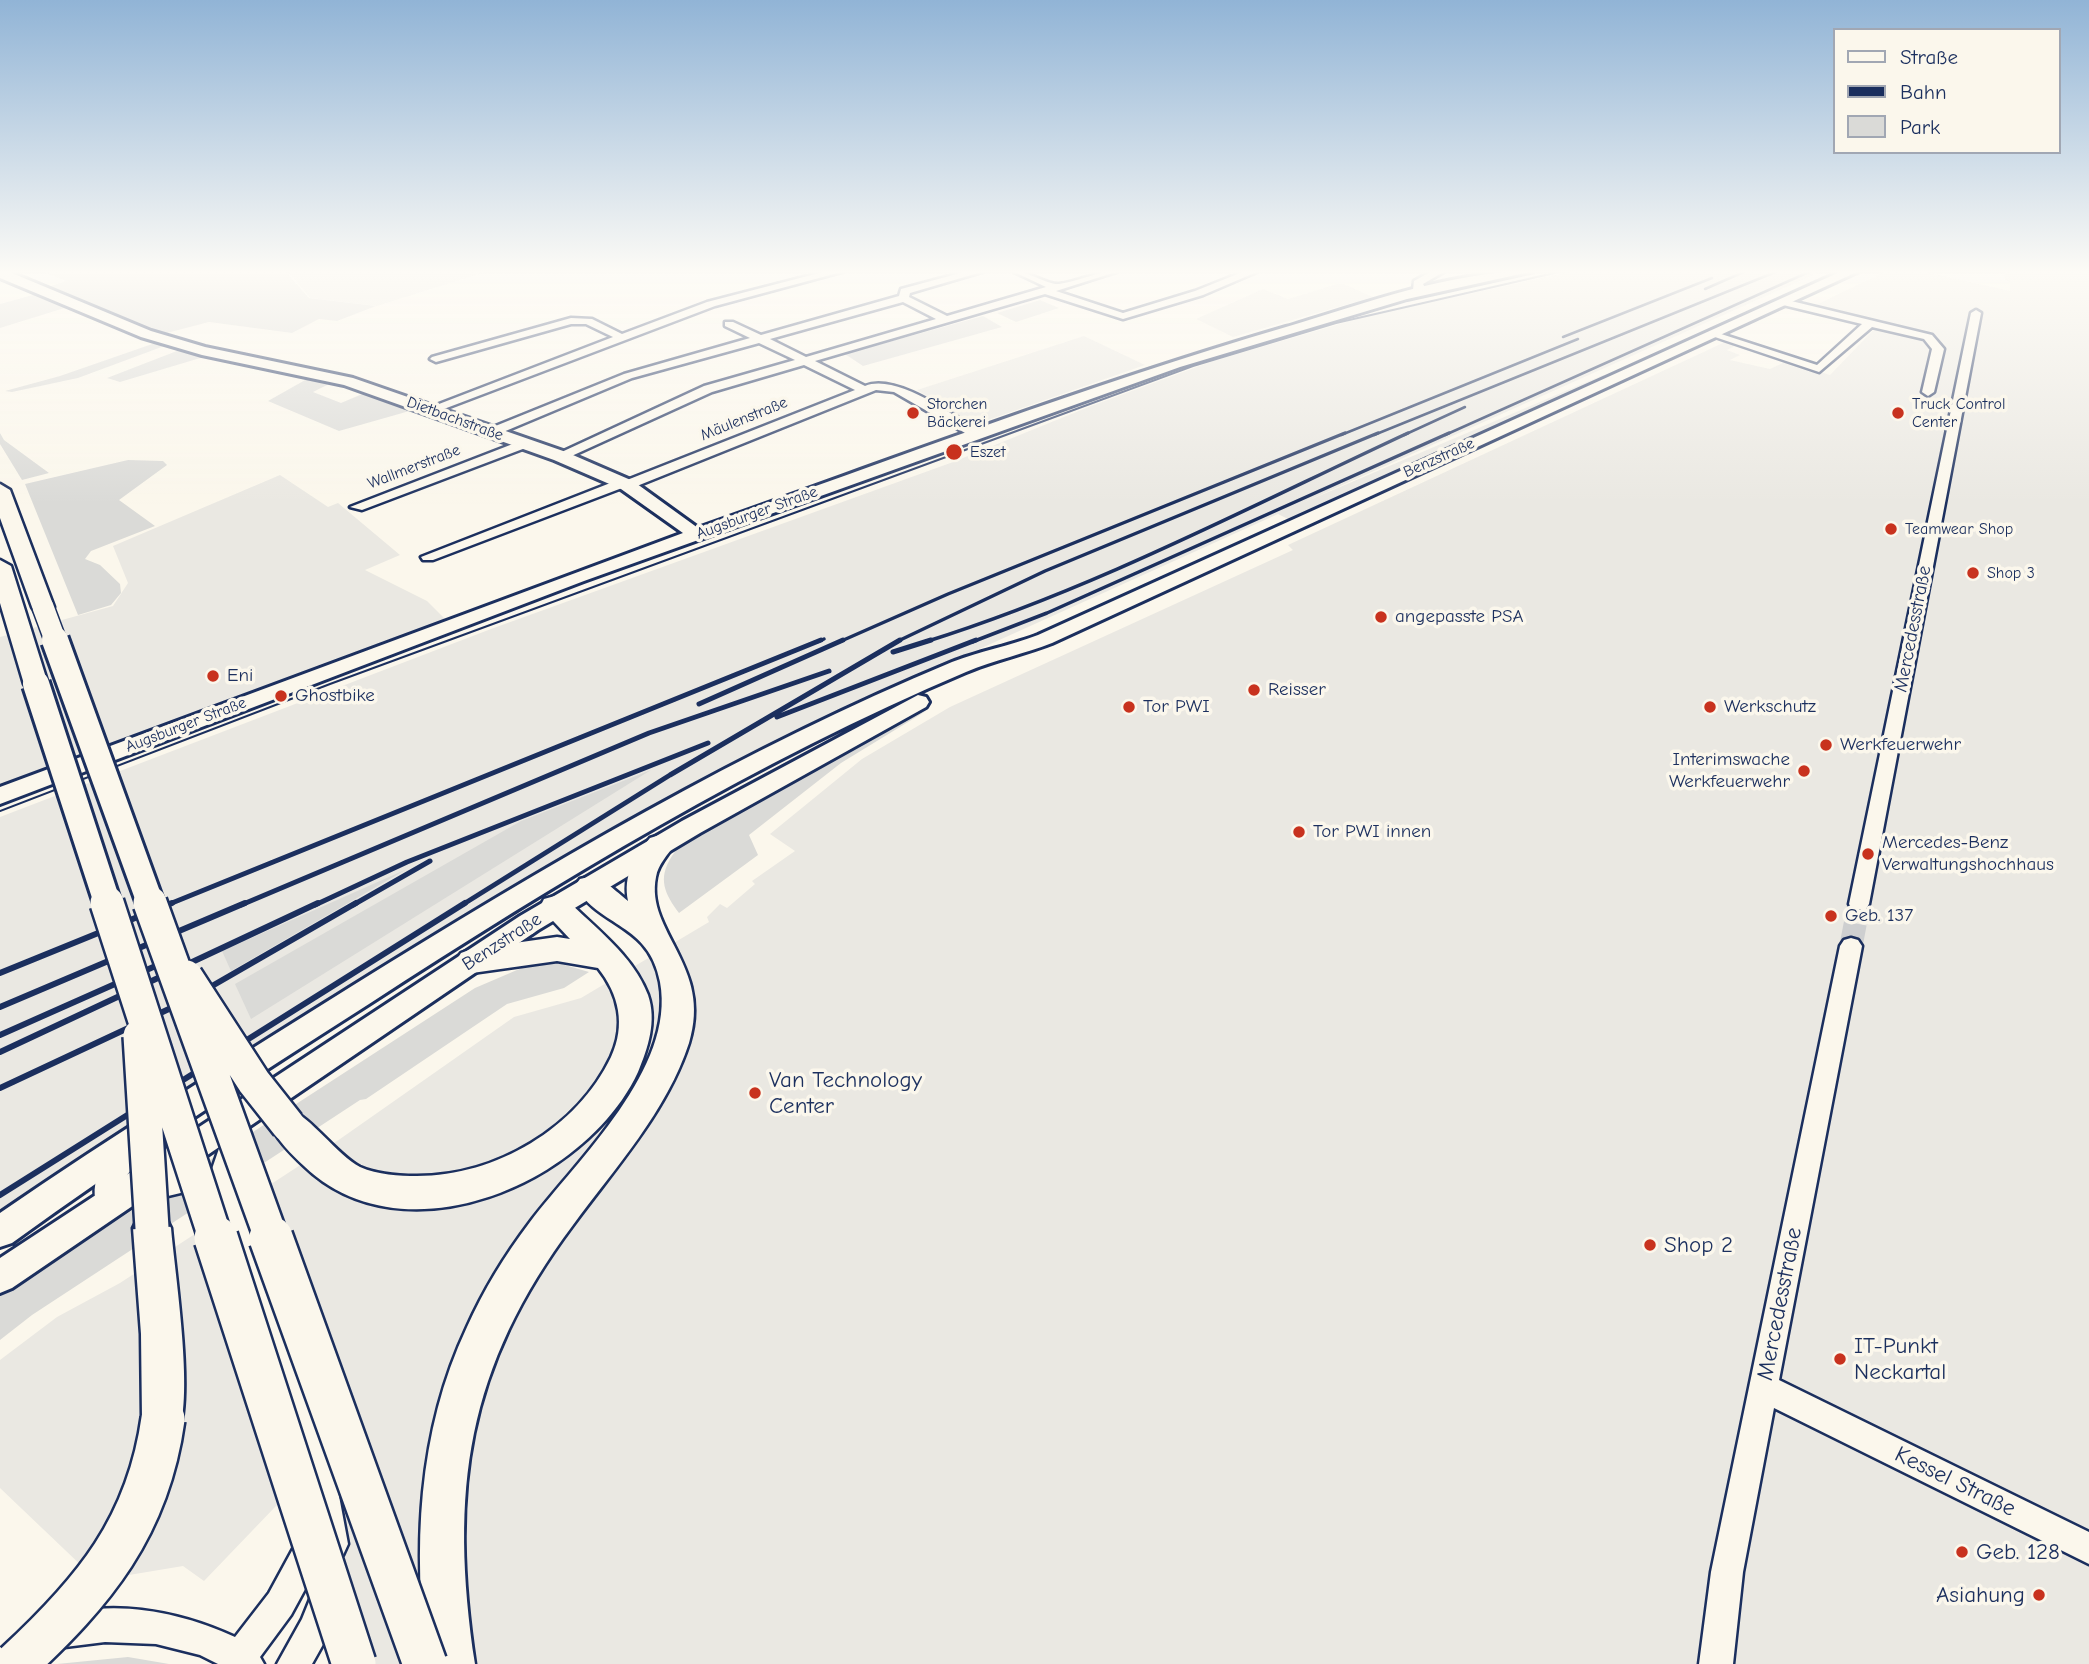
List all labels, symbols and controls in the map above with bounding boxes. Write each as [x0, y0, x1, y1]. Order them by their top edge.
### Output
legend [1834, 28, 2061, 154]
text: Straße [1900, 45, 1958, 69]
text: Bahn [1900, 80, 1947, 104]
text: Park [1900, 115, 1940, 139]
street label: Dietbachstraße [404, 393, 506, 445]
street label: Mäulenstraße [698, 393, 790, 445]
place label: Storchen Bäckerei [927, 394, 987, 432]
place label: Truck Control Center [1912, 394, 2005, 432]
marker: Storchen Bäckerei [905, 405, 921, 421]
marker: Truck Control Center [1890, 405, 1906, 421]
street label: Benzstraße [1401, 434, 1477, 482]
street label: Wallmerstraße [365, 441, 463, 493]
marker: Eszet [944, 442, 964, 462]
place label: Eszet [970, 442, 1005, 462]
street label: Augsburger Straße [694, 482, 820, 544]
place label: Teamwear Shop [1905, 519, 2013, 539]
marker: Teamwear Shop [1883, 521, 1899, 537]
place label: Shop 3 [1987, 563, 2035, 583]
street label: Mercedesstraße [1890, 564, 1936, 694]
marker: Shop 3 [1965, 565, 1981, 581]
place label: angepasste PSA [1395, 606, 1524, 628]
marker: angepasste PSA [1373, 609, 1389, 625]
place label: Eni [227, 665, 253, 687]
marker: Eni [205, 668, 221, 684]
place label: Reisser [1268, 679, 1326, 701]
marker: Reisser [1246, 682, 1262, 698]
place label: Ghostbike [295, 685, 375, 707]
marker: Ghostbike [273, 688, 289, 704]
street label: Augsburger Straße [123, 693, 249, 757]
place label: Tor PWI [1143, 696, 1210, 718]
place label: Werkschutz [1724, 696, 1816, 718]
marker: Tor PWI [1121, 699, 1137, 715]
marker: Werkschutz [1702, 699, 1718, 715]
place label: Werkfeuerwehr [1840, 734, 1961, 756]
marker: Werkfeuerwehr [1818, 737, 1834, 753]
place label: Interimswache Werkfeuerwehr [1669, 749, 1790, 793]
marker: Interimswache Werkfeuerwehr [1796, 763, 1812, 779]
place label: Tor PWI innen [1313, 821, 1431, 843]
marker: Tor PWI innen [1291, 824, 1307, 840]
place label: Mercedes-Benz Verwaltungshochhaus [1882, 832, 2054, 876]
marker: Mercedes-Benz Verwaltungshochhaus [1860, 846, 1876, 862]
place label: Geb. 137 [1845, 905, 1913, 927]
street label: Benzstraße [458, 908, 546, 976]
marker: Geb. 137 [1823, 908, 1839, 924]
place label: Van Technology Center [769, 1066, 922, 1120]
marker: Van Technology Center [747, 1085, 763, 1101]
street label: Mercedesstraße [1752, 1225, 1808, 1383]
place label: Shop 2 [1664, 1231, 1733, 1259]
marker: Shop 2 [1642, 1237, 1658, 1253]
place label: IT-Punkt Neckartal [1854, 1332, 1946, 1386]
marker: IT-Punkt Neckartal [1832, 1351, 1848, 1367]
street label: Kessel Straße [1890, 1441, 2020, 1523]
place label: Geb. 128 [1976, 1538, 2060, 1566]
marker: Geb. 128 [1954, 1544, 1970, 1560]
place label: Asiahung [1936, 1581, 2025, 1609]
marker: Asiahung [2031, 1587, 2047, 1603]

